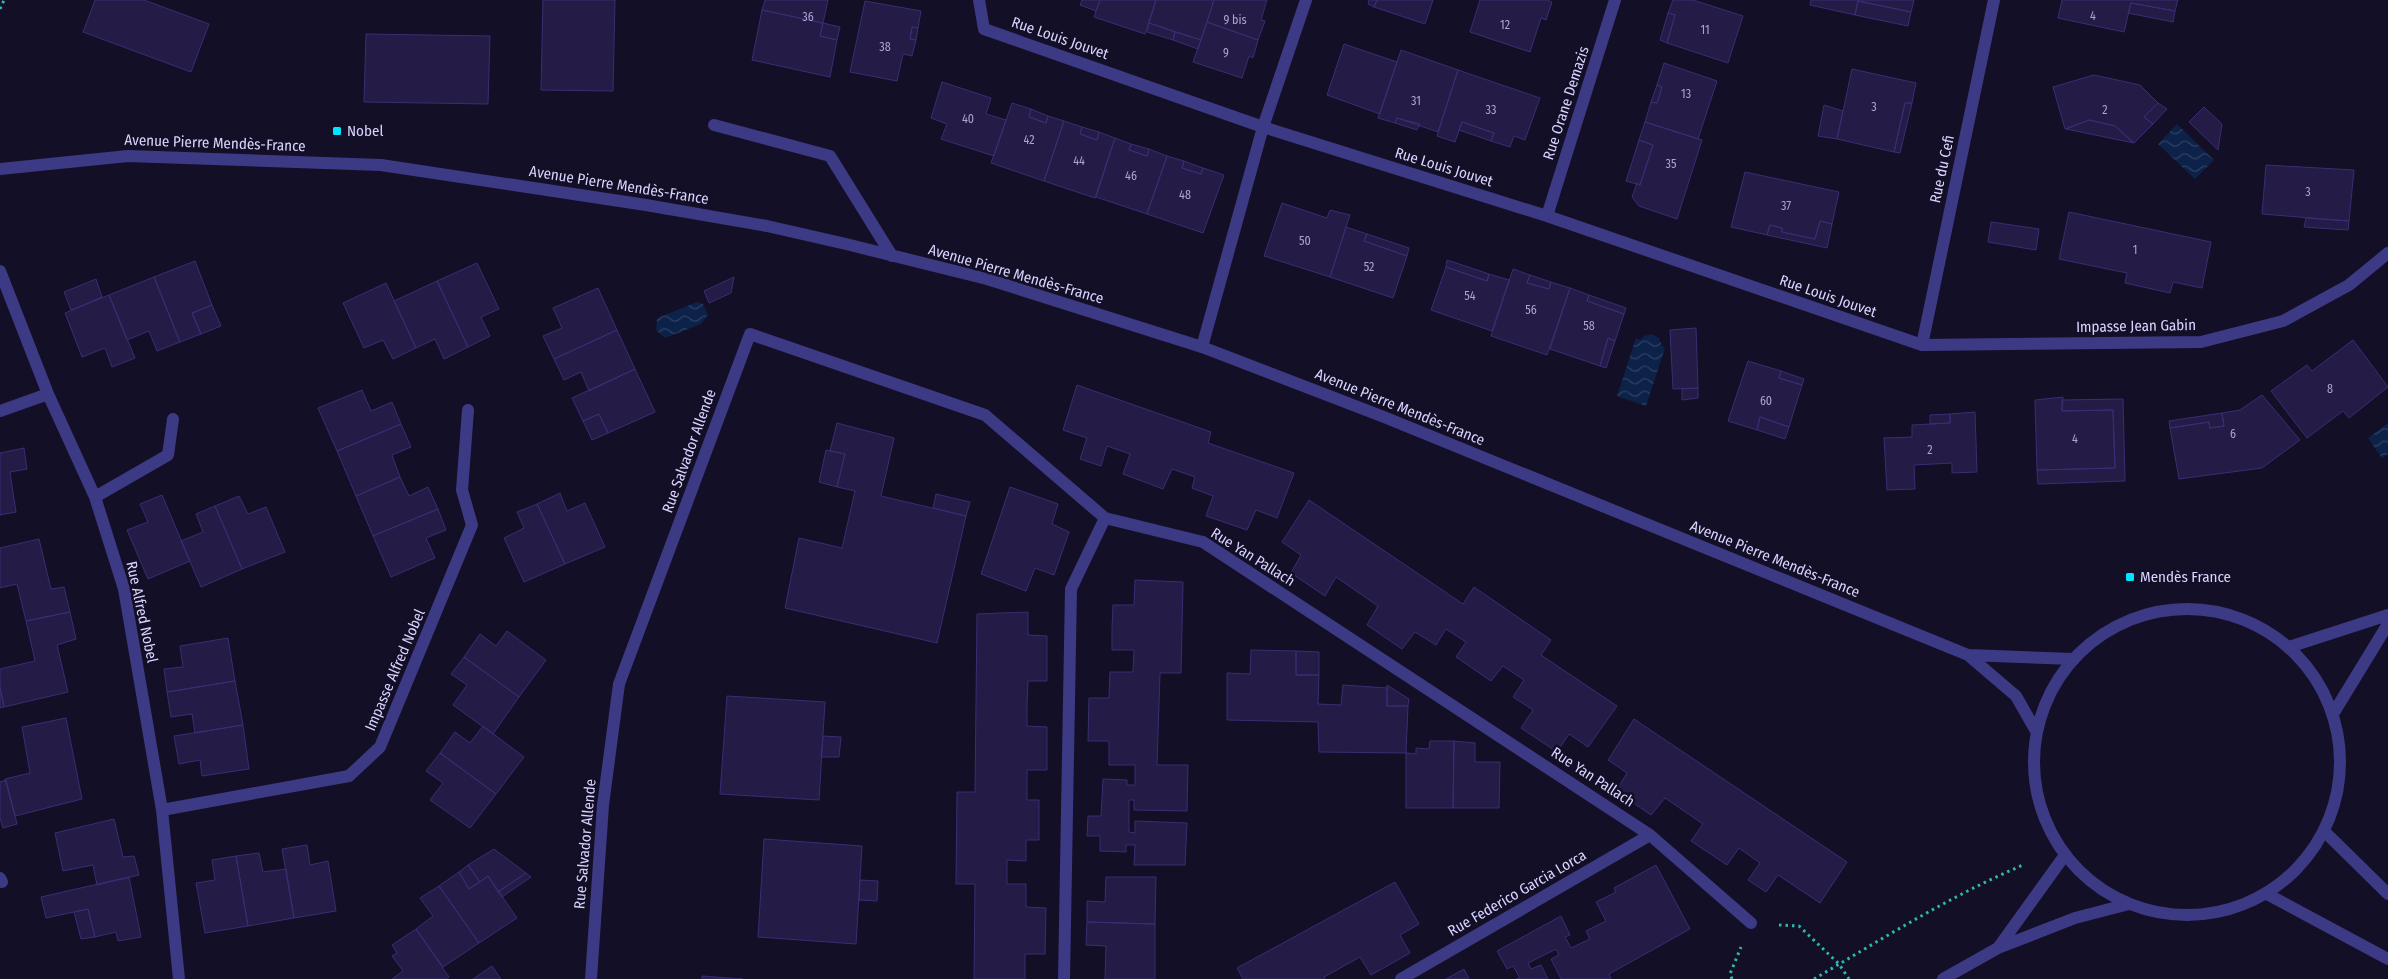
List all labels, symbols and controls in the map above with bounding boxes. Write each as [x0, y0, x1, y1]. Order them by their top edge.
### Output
house number: 4 [2090, 9, 2096, 23]
house number: 36 [802, 10, 814, 24]
street label: Rue Louis Jouvet [1009, 13, 1111, 63]
house number: 9 bis [1223, 13, 1247, 27]
house number: 12 [1500, 18, 1510, 32]
house number: 11 [1700, 23, 1710, 37]
house number: 38 [879, 40, 891, 54]
street label: Rue Orane Demazis [1539, 44, 1593, 162]
house number: 9 [1223, 46, 1229, 60]
house number: 13 [1681, 87, 1691, 101]
house number: 31 [1411, 94, 1421, 108]
house number: 3 [1871, 100, 1877, 114]
house number: 33 [1486, 103, 1496, 117]
house number: 2 [2102, 103, 2108, 117]
house number: 40 [962, 112, 974, 126]
place label: Nobel [347, 122, 383, 140]
marker: Nobel [331, 125, 343, 137]
street label: Avenue Pierre Mendès-France [124, 131, 306, 155]
house number: 42 [1024, 133, 1034, 147]
street label: Rue du Cefi [1926, 133, 1958, 205]
street label: Rue Louis Jouvet [1393, 144, 1495, 190]
house number: 44 [1073, 154, 1085, 168]
house number: 35 [1666, 157, 1677, 171]
street label: Avenue Pierre Mendès-France [528, 162, 710, 208]
house number: 46 [1125, 169, 1137, 183]
house number: 3 [2305, 185, 2311, 199]
house number: 48 [1179, 188, 1191, 202]
house number: 37 [1781, 199, 1791, 213]
house number: 50 [1299, 234, 1311, 248]
street label: Avenue Pierre Mendès-France [926, 240, 1106, 308]
house number: 1 [2133, 243, 2137, 257]
house number: 52 [1364, 260, 1374, 274]
street label: Rue Louis Jouvet [1777, 271, 1879, 321]
house number: 54 [1464, 289, 1476, 303]
house number: 56 [1525, 303, 1537, 317]
street label: Impasse Jean Gabin [2076, 316, 2196, 336]
house number: 58 [1583, 319, 1595, 333]
street label: Avenue Pierre Mendès-France [1313, 365, 1487, 449]
house number: 8 [2327, 382, 2333, 396]
street label: Rue Salvador Allende [658, 387, 720, 515]
house number: 60 [1760, 394, 1772, 408]
house number: 6 [2230, 427, 2236, 441]
house number: 4 [2072, 432, 2078, 446]
house number: 2 [1927, 443, 1933, 457]
street label: Avenue Pierre Mendès-France [1688, 517, 1862, 601]
street label: Rue Yan Pallach [1208, 524, 1298, 590]
street label: Rue Alfred Nobel [122, 559, 162, 665]
place label: Mendès France [2140, 568, 2231, 586]
marker: Mendès France [2124, 571, 2136, 583]
street label: Impasse Alfred Nobel [361, 606, 429, 734]
street label: Rue Yan Pallach [1548, 743, 1638, 811]
street label: Rue Salvador Allende [570, 778, 600, 910]
street label: Rue Federico Garcia Lorca [1445, 846, 1589, 940]

